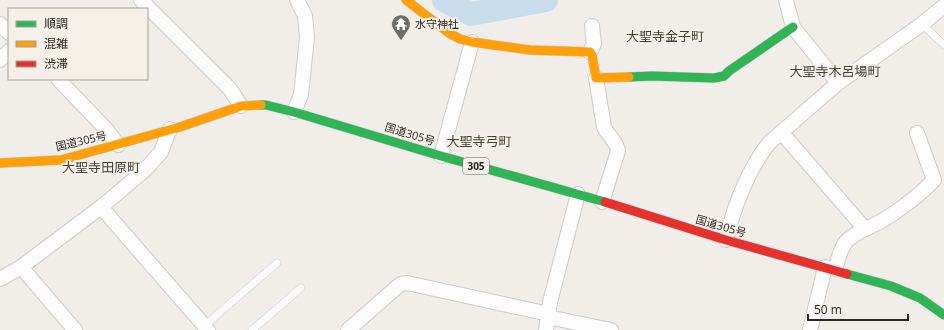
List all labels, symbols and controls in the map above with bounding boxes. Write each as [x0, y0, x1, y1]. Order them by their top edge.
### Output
legend [8, 8, 148, 80]
temple icon: 水守神社 [390, 13, 412, 41]
text: 順調 [44, 15, 68, 32]
place label: 水守神社 [415, 16, 459, 31]
district label: 大聖寺金子町 [626, 27, 704, 45]
text: 混雑 [44, 35, 68, 52]
text: 渋滞 [44, 55, 68, 72]
district label: 大聖寺木呂場町 [789, 62, 881, 80]
street label: 国道305号 [383, 119, 437, 148]
street label: 国道305号 [54, 127, 108, 154]
district label: 大聖寺弓町 [446, 132, 512, 150]
district label: 大聖寺田原町 [62, 158, 140, 176]
road number: 305 [463, 158, 489, 174]
street label: 国道305号 [694, 211, 748, 240]
scale bar [808, 296, 908, 322]
text: 50 m [814, 301, 842, 318]

